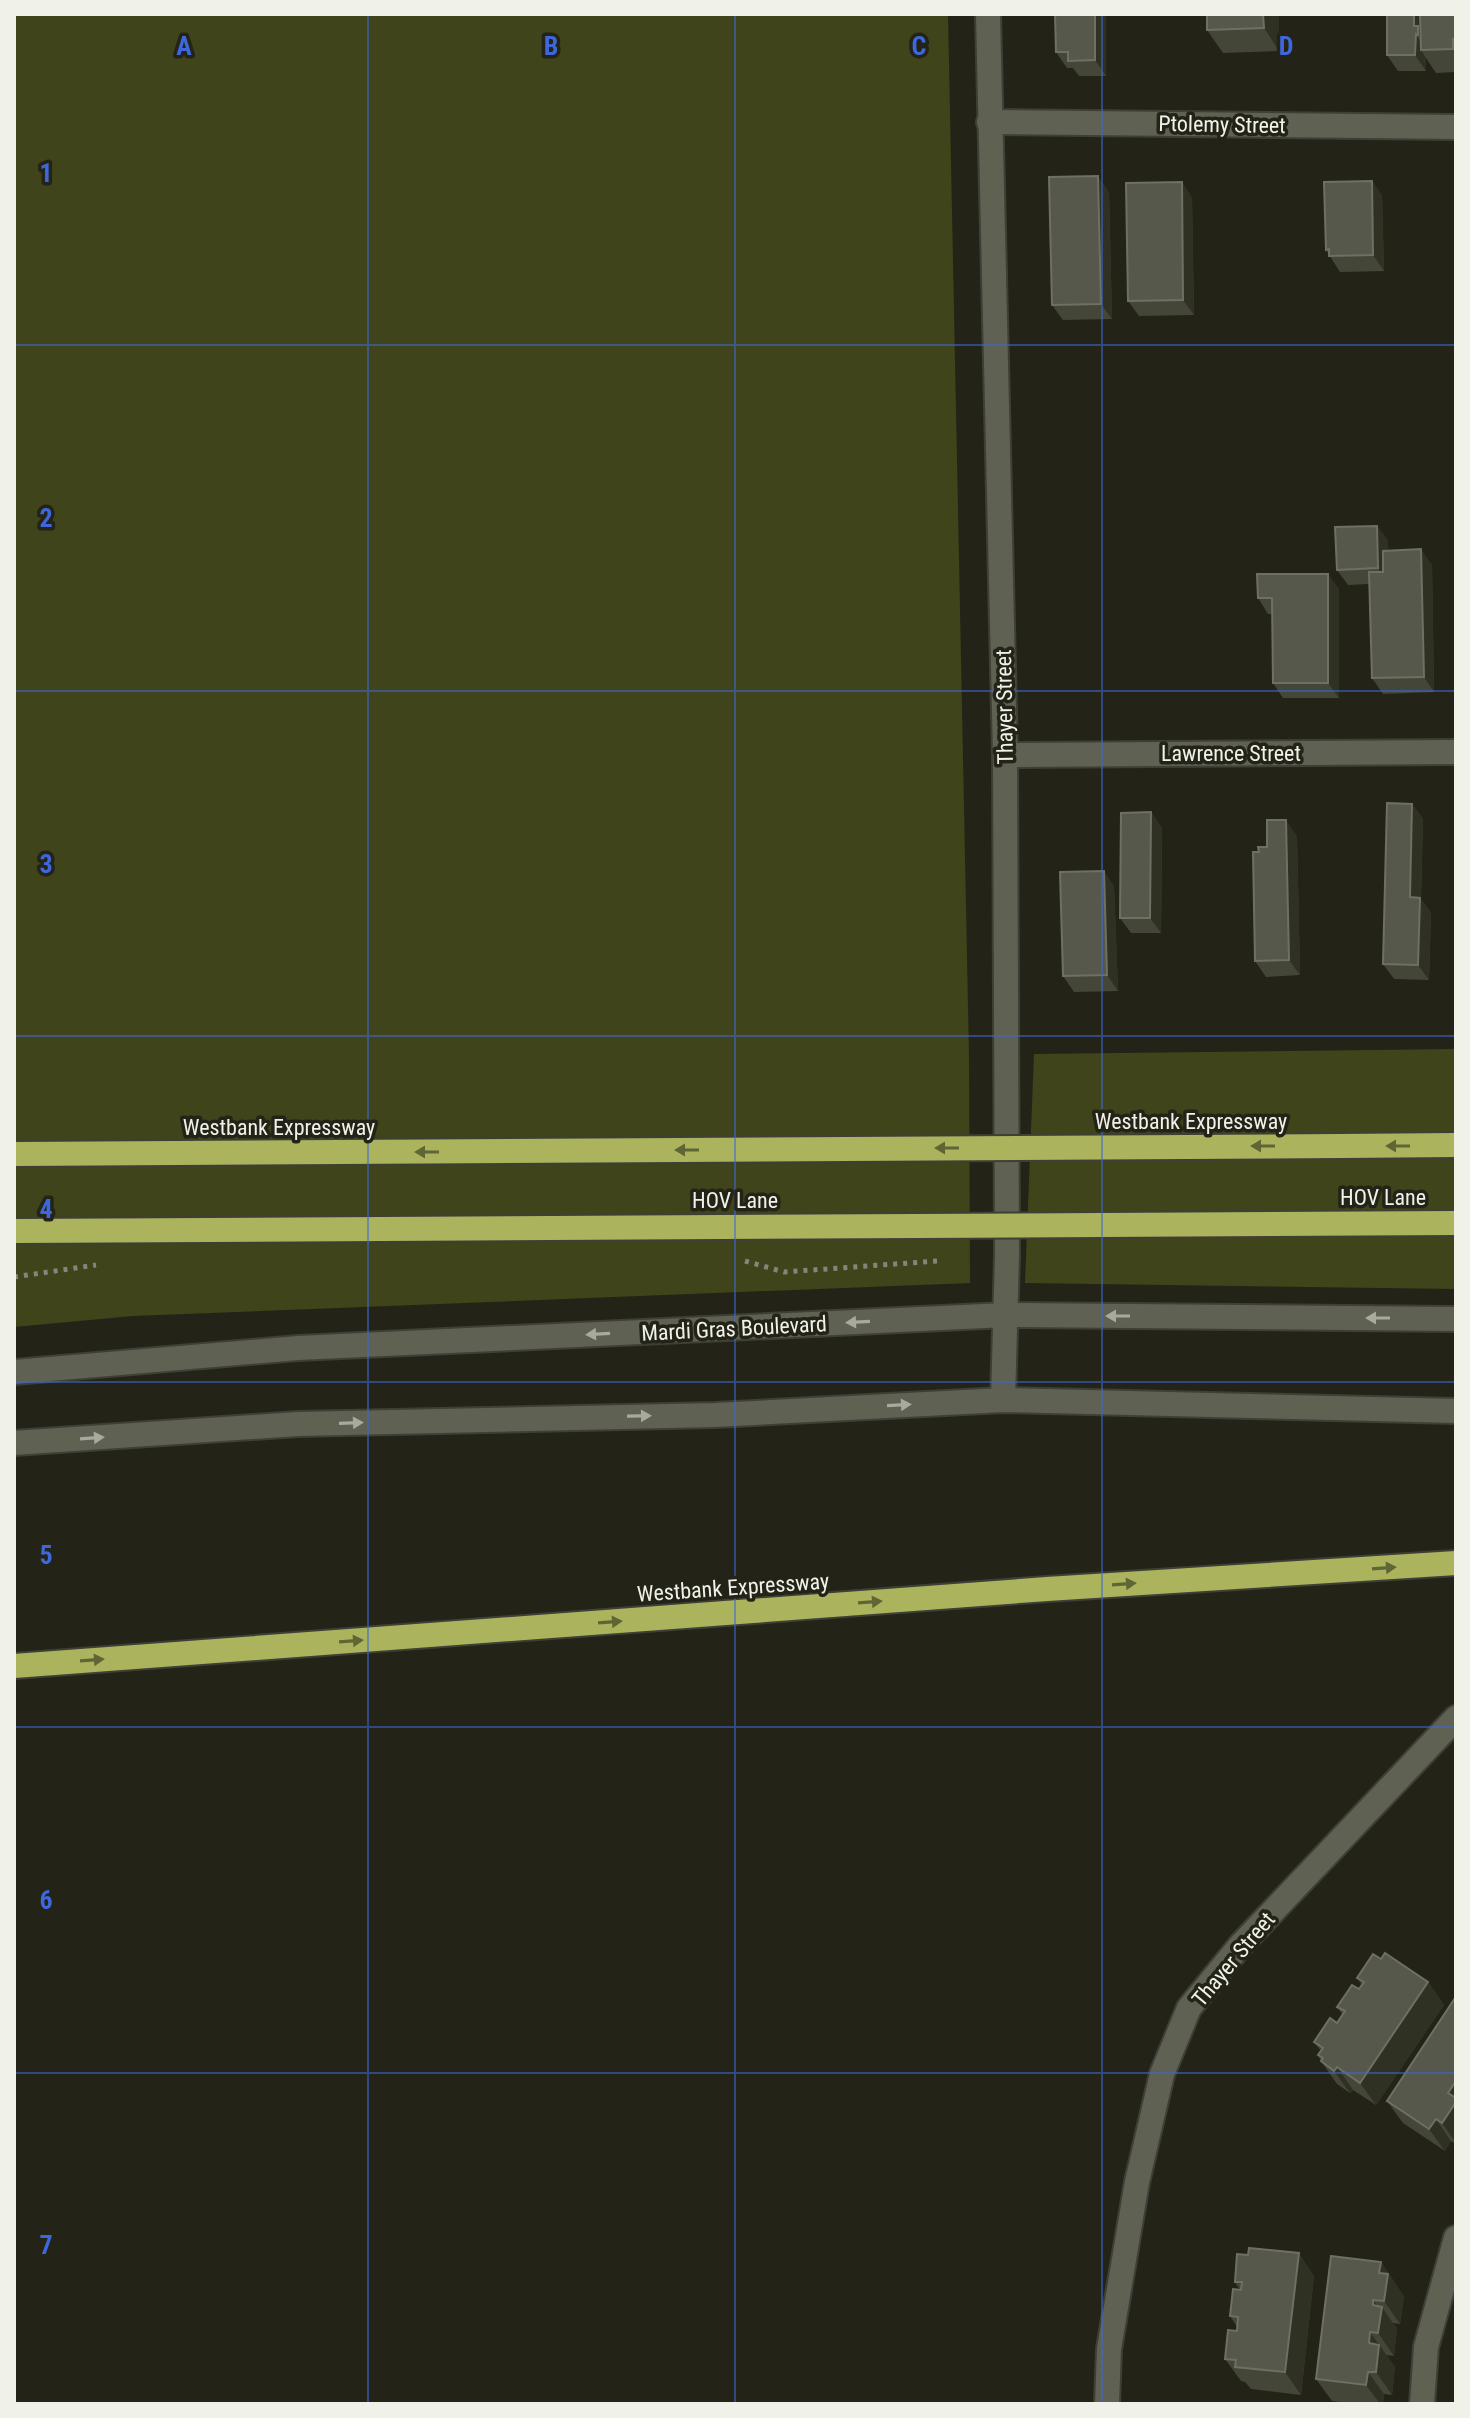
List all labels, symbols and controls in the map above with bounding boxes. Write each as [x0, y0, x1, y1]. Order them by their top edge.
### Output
text: A [176, 31, 192, 61]
text: B [544, 31, 558, 61]
text: C [912, 31, 927, 61]
text: D [1279, 31, 1293, 61]
street label: Ptolemy Street [1158, 111, 1286, 138]
text: 1 [39, 158, 53, 188]
text: 2 [39, 503, 53, 533]
street label: Thayer Street [991, 649, 1018, 765]
street label: Lawrence Street [1161, 741, 1301, 766]
text: 3 [39, 849, 53, 879]
street label: Westbank Expressway [1095, 1109, 1287, 1134]
street label: Westbank Expressway [183, 1115, 375, 1140]
one-way arrow [1250, 1140, 1275, 1152]
one-way arrow [1385, 1140, 1410, 1152]
one-way arrow [934, 1142, 959, 1154]
one-way arrow [674, 1144, 699, 1156]
one-way arrow [414, 1146, 439, 1158]
street label: HOV Lane [1340, 1185, 1426, 1210]
street label: HOV Lane [692, 1188, 778, 1213]
text: 4 [39, 1194, 53, 1224]
one-way arrow [1105, 1310, 1130, 1322]
street label: Mardi Gras Boulevard [641, 1311, 827, 1346]
one-way arrow [1365, 1312, 1390, 1324]
one-way arrow [845, 1316, 870, 1329]
one-way arrow [585, 1328, 610, 1341]
one-way arrow [887, 1399, 912, 1412]
one-way arrow [627, 1410, 652, 1422]
one-way arrow [339, 1416, 364, 1429]
one-way arrow [80, 1431, 105, 1444]
text: 5 [39, 1540, 53, 1570]
one-way arrow [1372, 1561, 1397, 1574]
street label: Westbank Expressway [636, 1568, 830, 1607]
one-way arrow [1112, 1577, 1137, 1590]
one-way arrow [858, 1596, 883, 1609]
one-way arrow [598, 1615, 623, 1628]
one-way arrow [339, 1634, 364, 1647]
one-way arrow [80, 1653, 105, 1666]
text: 6 [39, 1885, 53, 1915]
street label: Thayer Street [1187, 1907, 1280, 2011]
text: 7 [39, 2230, 53, 2260]

